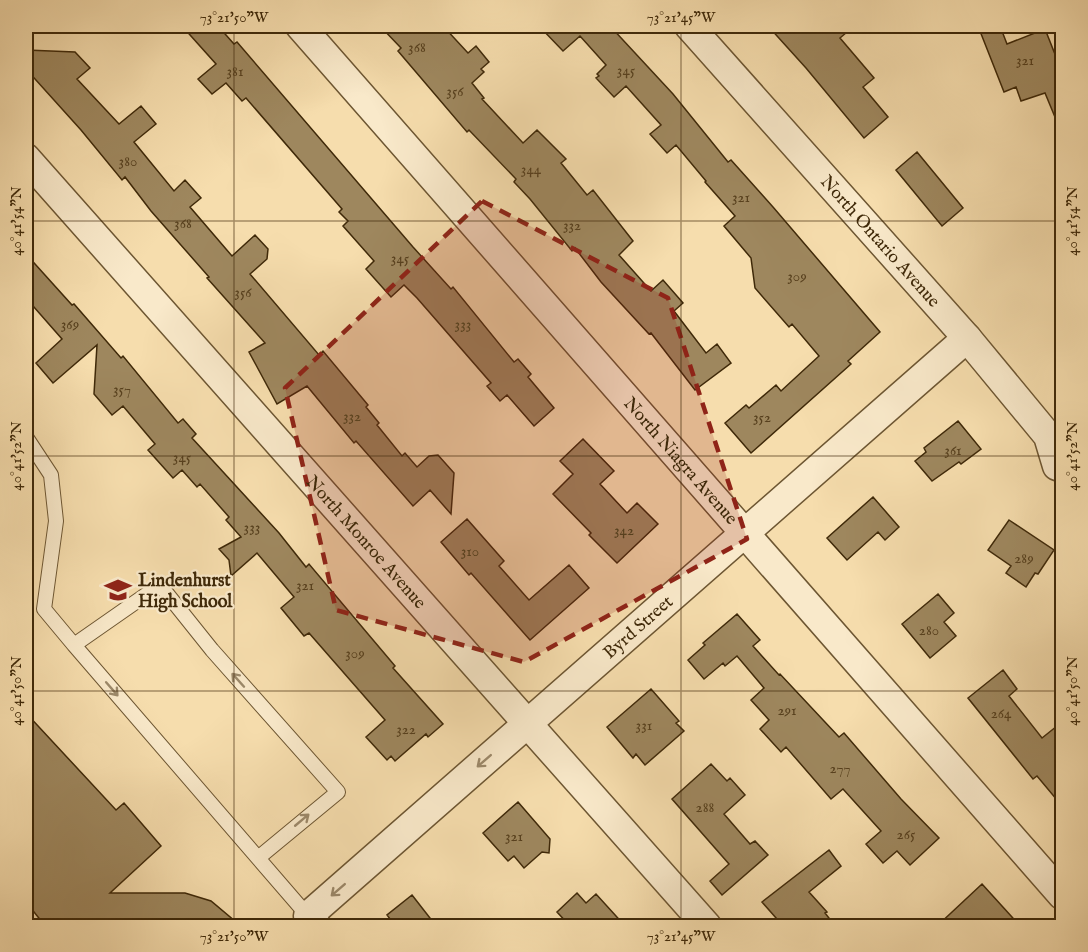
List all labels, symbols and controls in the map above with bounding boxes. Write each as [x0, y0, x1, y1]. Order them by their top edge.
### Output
text: 73°21'50"W [200, 8, 269, 27]
text: 73°21'45"W [647, 8, 716, 27]
house number: 368 [408, 38, 426, 57]
house number: 321 [1016, 51, 1034, 70]
house number: 345 [617, 61, 636, 80]
house number: 381 [226, 62, 244, 81]
house number: 356 [446, 82, 464, 101]
house number: 380 [119, 152, 137, 171]
house number: 344 [521, 160, 542, 179]
street label: North Ontario Avenue [815, 171, 944, 313]
text: 40°41'54"N [7, 186, 26, 256]
text: 40°41'54"N [1063, 186, 1082, 256]
house number: 321 [732, 188, 750, 207]
house number: 368 [174, 214, 192, 233]
house number: 332 [563, 216, 581, 235]
house number: 345 [391, 249, 410, 268]
house number: 309 [787, 267, 807, 286]
house number: 356 [234, 283, 252, 302]
house number: 369 [61, 315, 79, 334]
house number: 333 [455, 315, 471, 334]
house number: 357 [113, 380, 131, 399]
street label: North Niagra Avenue [618, 393, 742, 530]
house number: 332 [343, 407, 361, 426]
house number: 352 [753, 408, 771, 427]
text: 40°41'52"N [7, 421, 26, 491]
text: 40°41'52"N [1063, 421, 1082, 491]
house number: 361 [944, 441, 962, 460]
house number: 345 [173, 448, 192, 467]
street label: North Monroe Avenue [300, 471, 430, 614]
house number: 333 [244, 518, 260, 537]
house number: 342 [614, 521, 634, 540]
house number: 310 [461, 542, 479, 561]
house number: 289 [1014, 549, 1034, 568]
place label: Lindenhurst High School [138, 570, 233, 614]
school or university icon: Lindenhurst High School [103, 575, 133, 605]
house number: 321 [296, 576, 314, 595]
street label: Byrd Street [599, 591, 678, 665]
house number: 280 [919, 621, 939, 640]
house number: 309 [345, 644, 365, 663]
text: 40°41'50"N [7, 656, 26, 726]
text: 40°41'50"N [1063, 656, 1082, 726]
one-way arrow [232, 672, 245, 688]
one-way arrow [105, 681, 119, 696]
house number: 291 [777, 701, 797, 720]
house number: 264 [991, 704, 1012, 723]
house number: 331 [636, 716, 652, 735]
house number: 322 [396, 720, 416, 739]
one-way arrow [477, 754, 492, 768]
house number: 277 [830, 759, 850, 778]
house number: 288 [696, 798, 715, 817]
one-way arrow [294, 813, 309, 827]
house number: 265 [897, 825, 916, 844]
house number: 321 [505, 827, 523, 846]
one-way arrow [331, 883, 346, 897]
text: 73°21'50"W [200, 927, 269, 946]
text: 73°21'45"W [647, 927, 716, 946]

